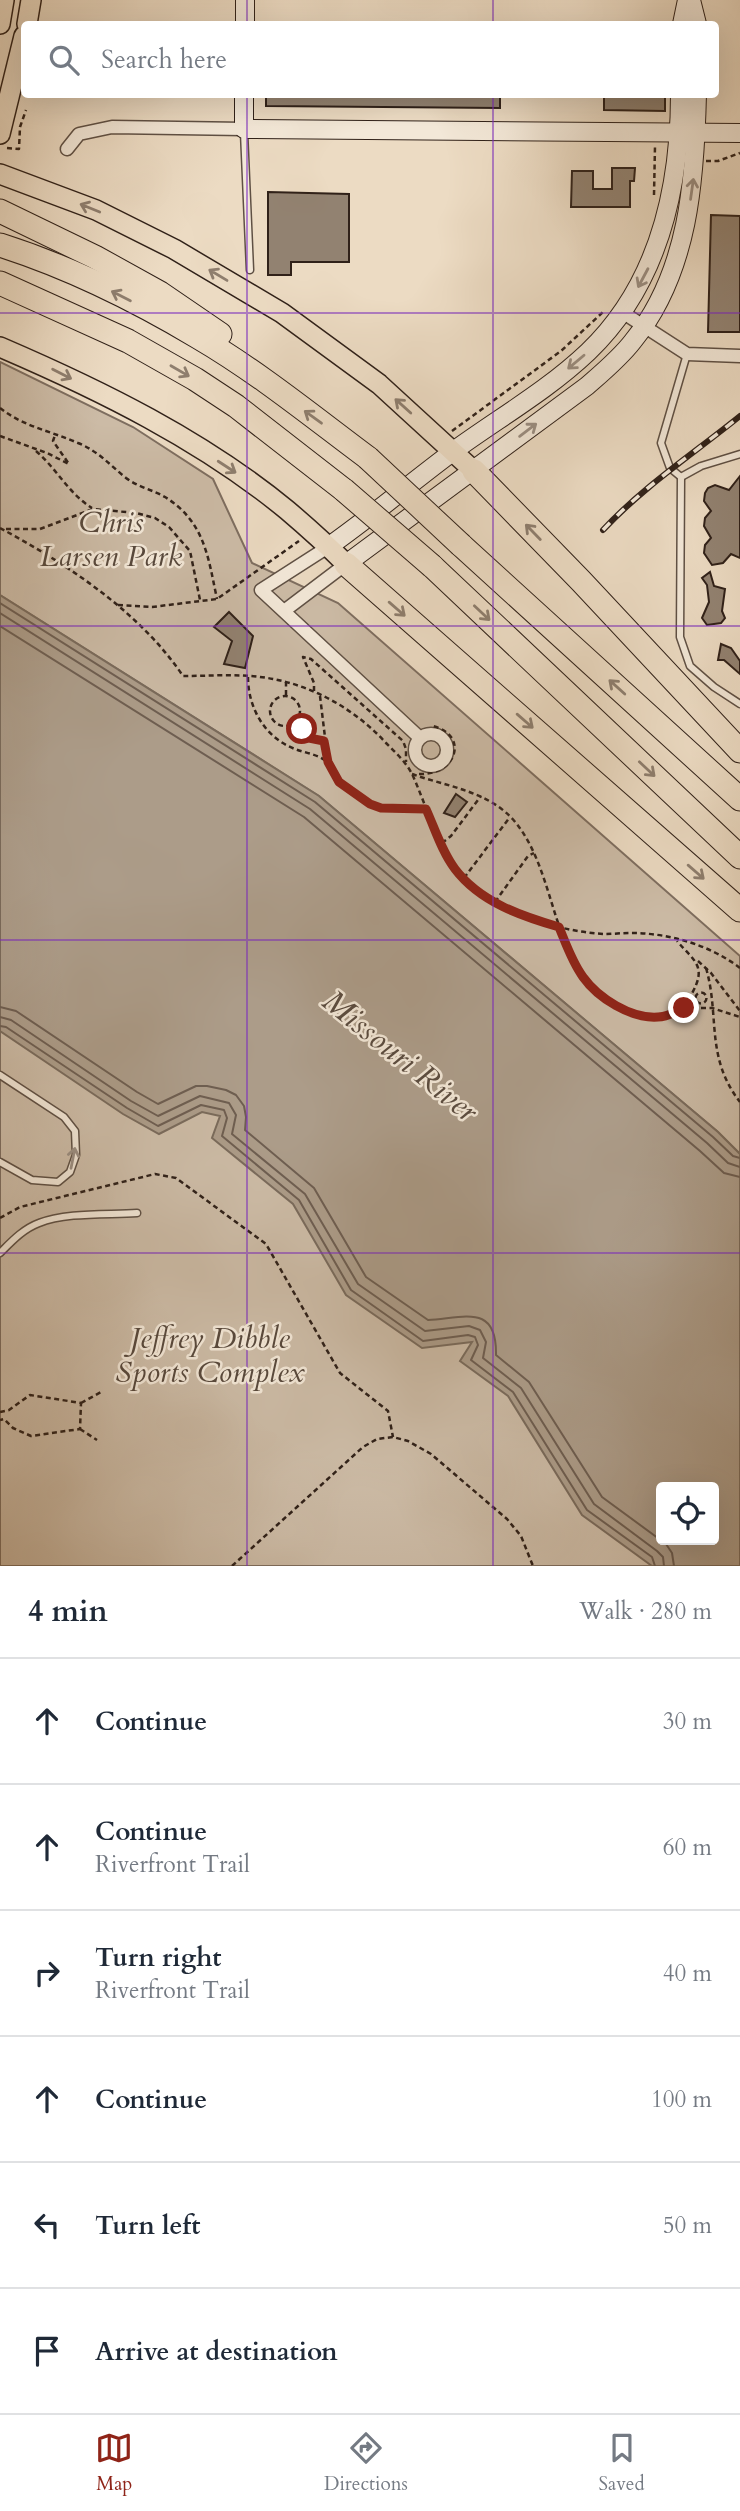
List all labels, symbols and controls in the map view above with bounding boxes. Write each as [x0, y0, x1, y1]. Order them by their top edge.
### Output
search box [21, 21, 719, 98]
icon: search [45, 41, 83, 79]
text: Search here [101, 42, 227, 77]
one-way arrow [686, 178, 699, 201]
one-way arrow [80, 201, 102, 214]
one-way arrow [208, 267, 228, 281]
one-way arrow [636, 267, 650, 288]
one-way arrow [111, 289, 132, 303]
one-way arrow [567, 354, 585, 370]
one-way arrow [170, 364, 190, 378]
one-way arrow [51, 368, 72, 382]
one-way arrow [394, 398, 412, 414]
one-way arrow [304, 410, 323, 425]
one-way arrow [519, 423, 537, 438]
one-way arrow [217, 460, 236, 475]
park label: Chris Larsen Park [40, 502, 183, 577]
one-way arrow [525, 524, 542, 541]
one-way arrow [388, 601, 406, 617]
one-way arrow [473, 604, 490, 621]
one-way arrow [608, 679, 626, 695]
route start [286, 713, 317, 744]
one-way arrow [516, 713, 534, 729]
one-way arrow [638, 761, 656, 777]
one-way arrow [687, 863, 704, 880]
water label: Missouri River [313, 980, 488, 1133]
route end [668, 992, 699, 1023]
one-way arrow [67, 1147, 80, 1170]
park label: Jeffrey Dibble Sports Complex [115, 1318, 305, 1393]
map controls [656, 1482, 719, 1545]
button: locate [656, 1482, 719, 1545]
text: 4 min [28, 1591, 108, 1632]
text: Walk · 280 m [579, 1596, 712, 1627]
icon: ahead [28, 1702, 66, 1740]
text: Continue [95, 1704, 207, 1739]
text: 30 m [663, 1706, 712, 1737]
text: Continue [95, 1814, 207, 1849]
icon: ahead [28, 1828, 66, 1866]
text: 60 m [663, 1832, 712, 1863]
text: Riverfront Trail [95, 1849, 250, 1880]
text: Turn right [95, 1940, 222, 1975]
icon: right [28, 1954, 66, 1992]
text: 40 m [663, 1958, 712, 1989]
text: Riverfront Trail [95, 1975, 250, 2006]
icon: ahead [28, 2080, 66, 2118]
text: Continue [95, 2082, 207, 2117]
text: 100 m [651, 2084, 712, 2115]
icon: left [28, 2206, 66, 2244]
text: Turn left [95, 2208, 200, 2243]
text: 50 m [663, 2210, 712, 2241]
icon: arrive [28, 2332, 66, 2370]
text: Arrive at destination [95, 2334, 338, 2369]
tab: Map [95, 2429, 133, 2497]
tab: Directions [324, 2429, 408, 2497]
tab: Saved [599, 2429, 645, 2497]

